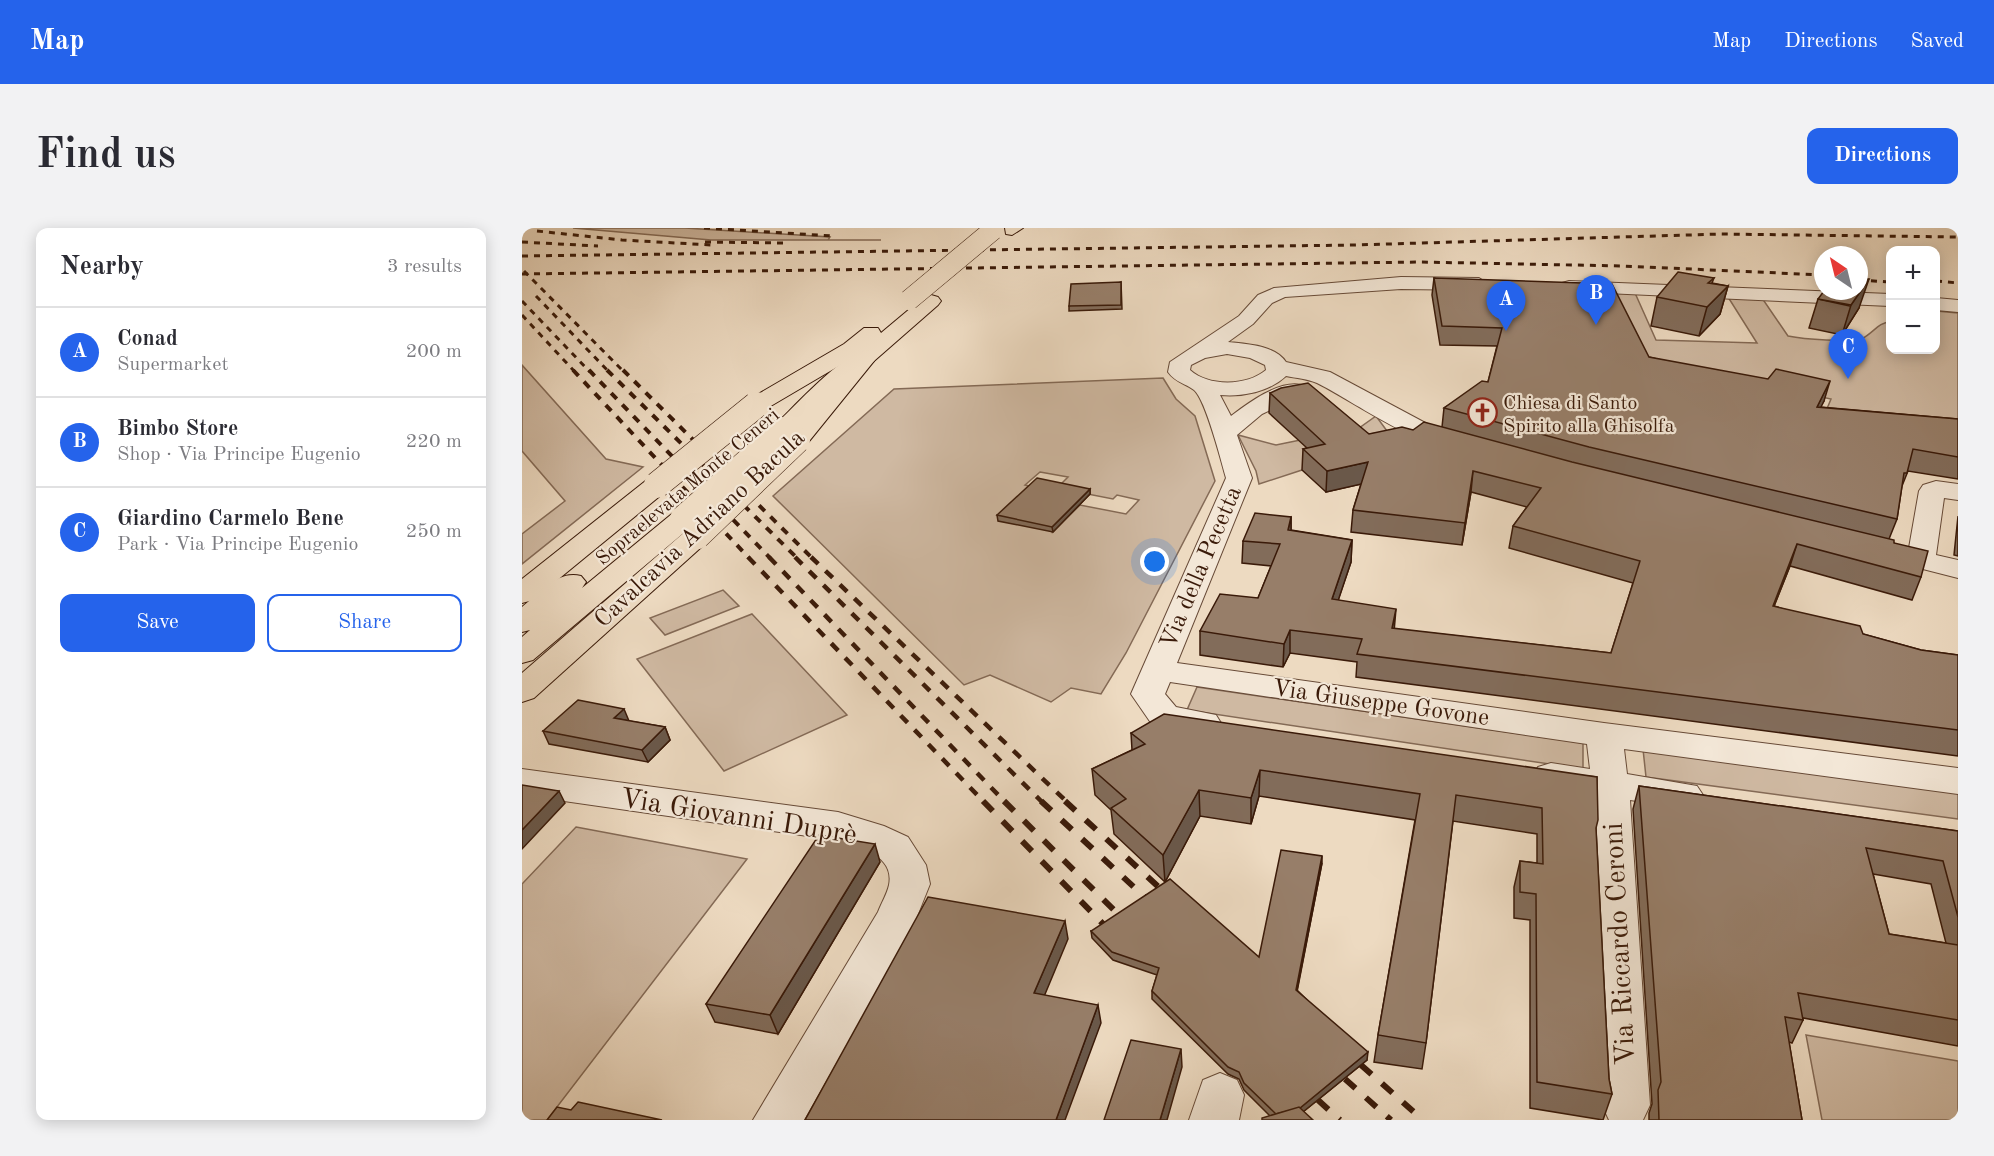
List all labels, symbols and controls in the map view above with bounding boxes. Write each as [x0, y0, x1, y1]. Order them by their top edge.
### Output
text: Map [30, 28, 84, 56]
text: Map [1712, 31, 1751, 52]
text: Directions [1784, 31, 1878, 52]
text: Saved [1911, 31, 1964, 52]
button: Directions [1807, 128, 1958, 184]
text: Find us [36, 135, 175, 177]
north arrow [1814, 246, 1868, 300]
map controls [1886, 246, 1940, 354]
button: + [1886, 246, 1940, 300]
text: Nearby [60, 254, 144, 280]
text: 3 results [387, 257, 462, 277]
pin: B [1576, 276, 1616, 325]
pin: A [1486, 282, 1526, 331]
button: − [1886, 300, 1940, 354]
text: Conad [117, 328, 178, 350]
pin: C [1828, 330, 1868, 379]
text: A [72, 342, 87, 362]
text: 200 m [406, 342, 462, 362]
text: Supermarket [117, 355, 228, 375]
place label: Chiesa di Santo Spirito alla Ghisolfa [1503, 394, 1675, 437]
church icon: Chiesa di Santo Spirito alla Ghisolfa [1466, 397, 1498, 429]
street label: Sopraelevata Monte Ceneri [593, 405, 784, 570]
text: Bimbo Store [117, 418, 238, 440]
street label: Cavalcavia Adriano Bacula [591, 426, 810, 633]
text: B [72, 432, 87, 452]
text: 220 m [406, 432, 462, 452]
text: Shop · Via Principe Eugenio [117, 445, 361, 465]
street label: Via della Pecetta [1157, 483, 1247, 653]
text: Giardino Carmelo Bene [117, 508, 344, 530]
text: C [73, 522, 86, 542]
text: 250 m [406, 522, 462, 542]
text: Park · Via Principe Eugenio [117, 535, 358, 555]
your location [1140, 547, 1169, 576]
button: Save [60, 594, 255, 652]
button: Share [267, 594, 462, 652]
street label: Via Giuseppe Govone [1271, 677, 1491, 731]
street label: Via Giovanni Duprè [618, 785, 859, 850]
street label: Via Riccardo Ceroni [1601, 822, 1641, 1066]

